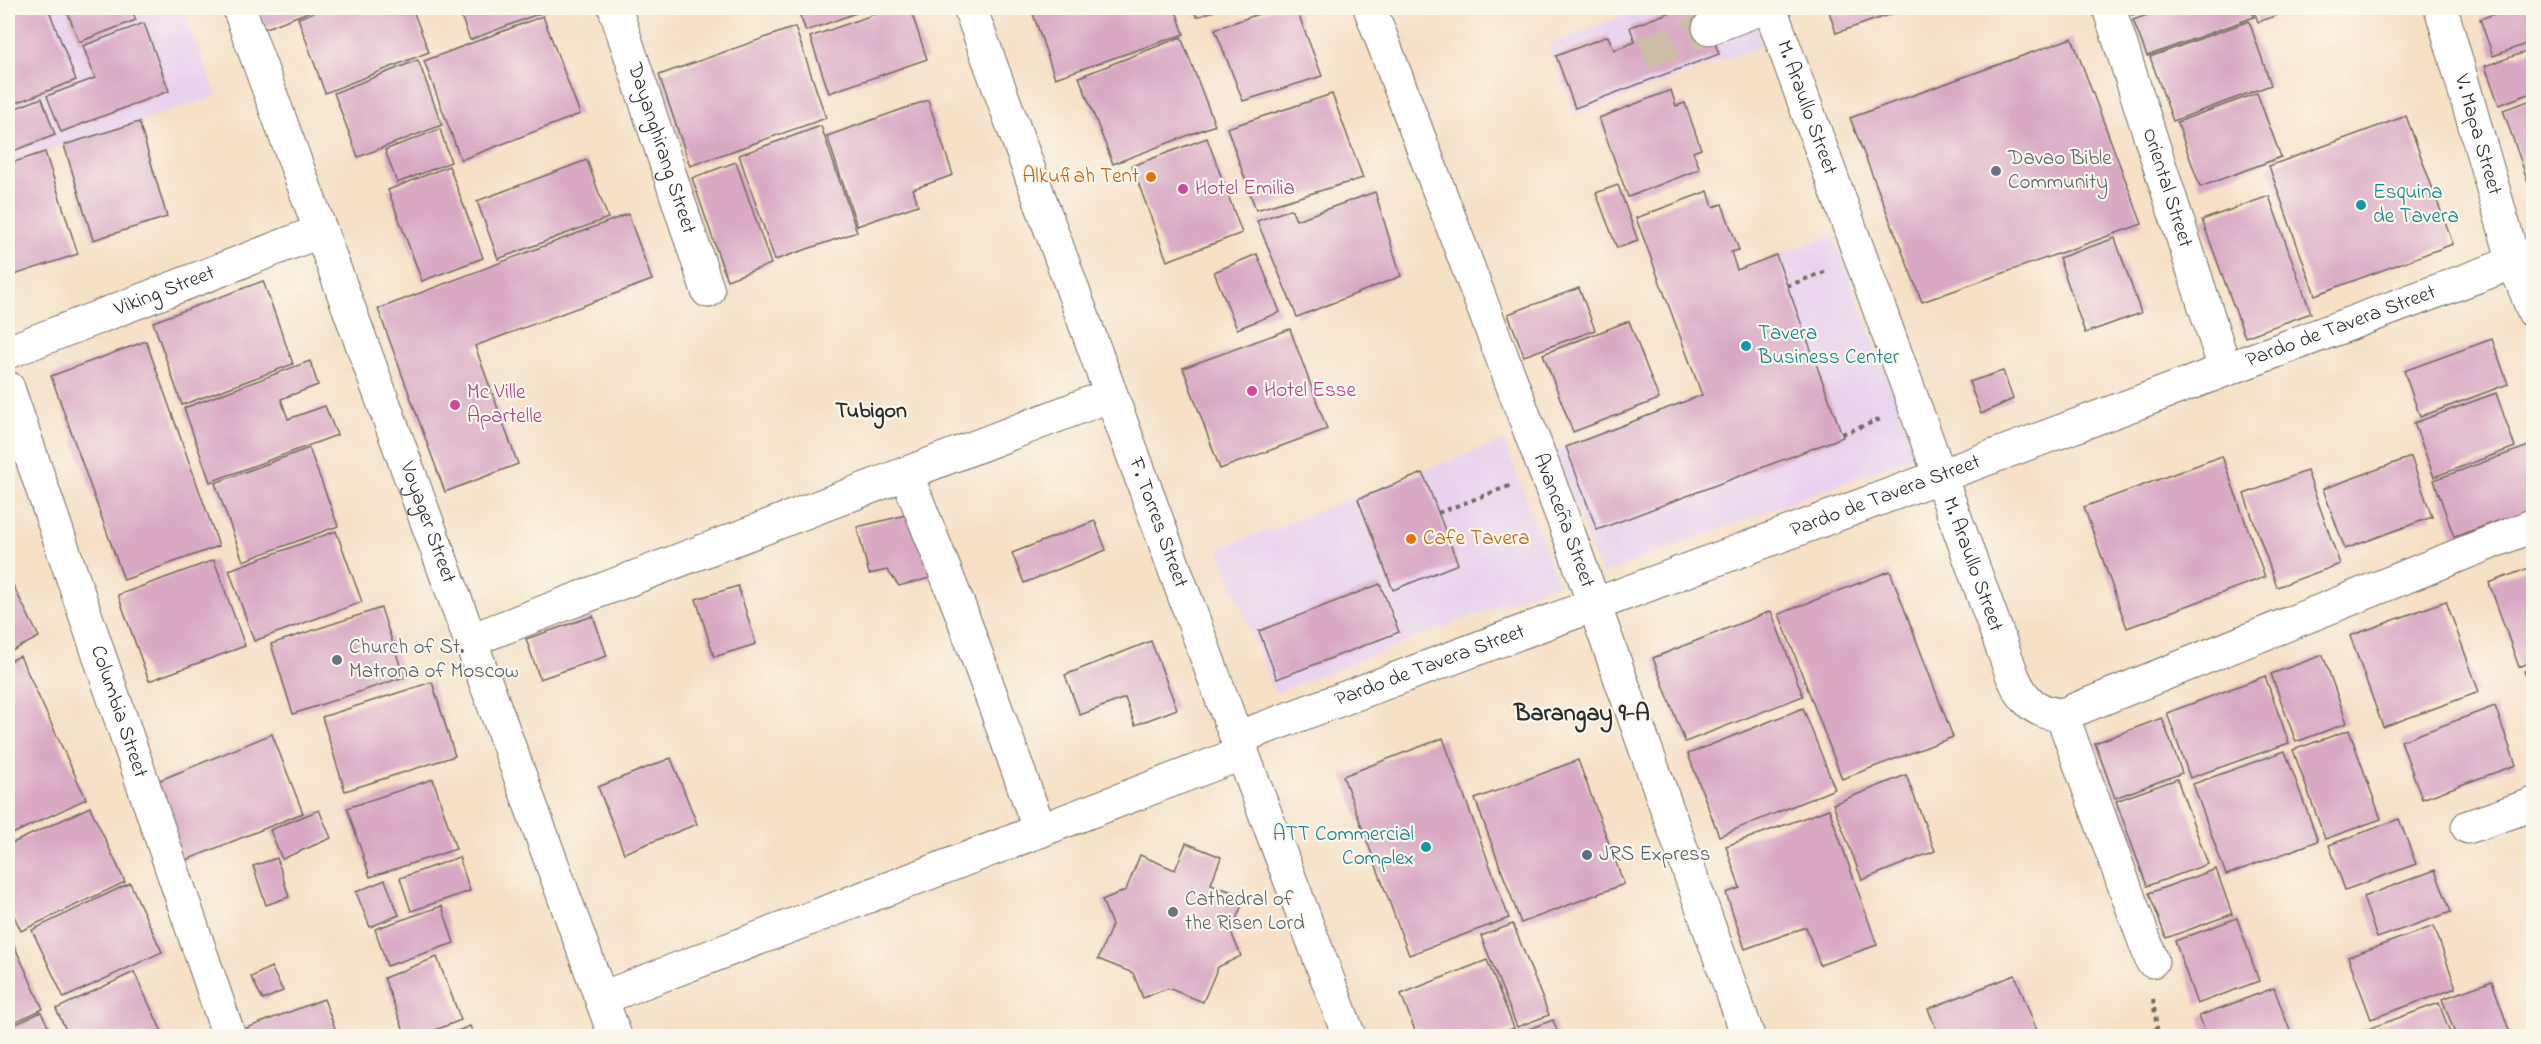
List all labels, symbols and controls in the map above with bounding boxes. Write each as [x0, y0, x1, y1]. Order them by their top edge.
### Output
street label: M. Araullo Street [1768, 36, 1844, 179]
street label: Dayanghirang Street [619, 58, 703, 238]
street label: V. Mapa Street [2446, 70, 2509, 199]
street label: Oriental Street [2134, 124, 2200, 252]
place label: Davao Bible Community [2007, 144, 2112, 200]
place label: Alkufiah Tent [1022, 162, 1139, 192]
marker: Davao Bible Community [1989, 164, 2003, 178]
marker: Alkufiah Tent [1144, 170, 1158, 184]
place label: Hotel Emilia [1195, 174, 1295, 204]
place label: Esquina de Tavera [2373, 178, 2459, 232]
marker: Hotel Emilia [1176, 182, 1190, 196]
marker: Esquina de Tavera [2354, 198, 2368, 212]
street label: Viking Street [109, 258, 219, 325]
street label: Pardo de Tavera Street [2242, 278, 2440, 376]
place label: Tavera Business Center [1757, 319, 1900, 373]
marker: Tavera Business Center [1739, 339, 1753, 353]
place label: Hotel Esse [1264, 376, 1356, 406]
place label: Mc Ville Apartelle [467, 378, 543, 432]
marker: Hotel Esse [1245, 384, 1259, 398]
district label: Tubigon [835, 396, 907, 429]
marker: Mc Ville Apartelle [448, 398, 462, 412]
street label: Pardo de Tavera Street [1786, 447, 1985, 546]
street label: Avanceña Street [1525, 449, 1602, 592]
street label: F. Torres Street [1120, 453, 1195, 592]
street label: Voyager Street [391, 457, 463, 588]
street label: M. Araullo Street [1934, 493, 2010, 636]
place label: Cafe Tavera [1423, 524, 1530, 554]
marker: Cafe Tavera [1404, 532, 1418, 546]
street label: Pardo de Tavera Street [1331, 617, 1529, 715]
place label: Church of St. Matrona of Moscow [349, 633, 519, 687]
street label: Columbia Street [82, 642, 155, 782]
marker: Church of St. Matrona of Moscow [330, 653, 344, 667]
district label: Barangay 9-A [1513, 697, 1650, 733]
place label: ATT Commercial Complex [1273, 820, 1414, 874]
marker: ATT Commercial Complex [1419, 840, 1433, 854]
place label: JRS Express [1599, 840, 1710, 870]
marker: JRS Express [1580, 848, 1594, 862]
place label: Cathedral of the Risen Lord [1185, 885, 1305, 939]
marker: Cathedral of the Risen Lord [1166, 905, 1180, 919]

